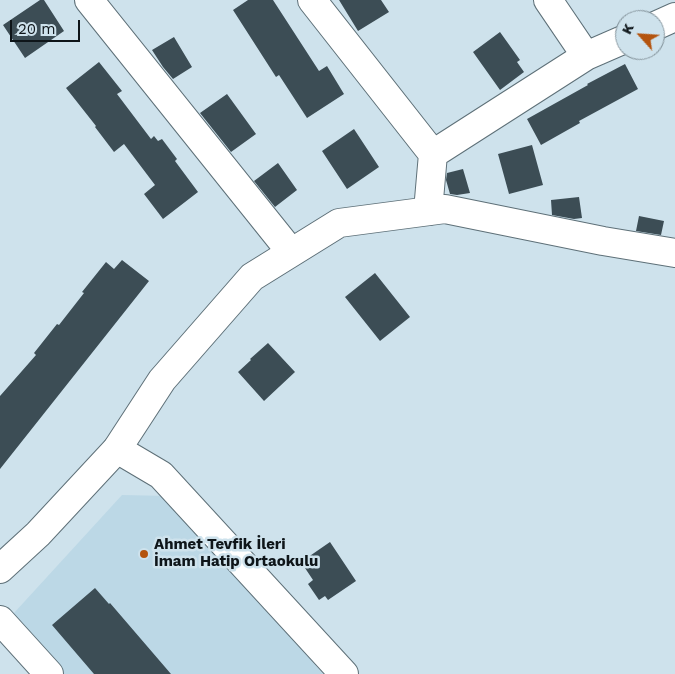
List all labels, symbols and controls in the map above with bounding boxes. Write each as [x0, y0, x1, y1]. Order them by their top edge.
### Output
scale bar [12, 10, 82, 42]
north arrow [615, 10, 665, 60]
text: 20 m [18, 20, 56, 38]
text: K [618, 21, 637, 37]
place label: Ahmet Tevfik İleri İmam Hatip Ortaokulu [154, 536, 318, 571]
marker: Ahmet Tevfik İleri İmam Hatip Ortaokulu [138, 548, 150, 560]

